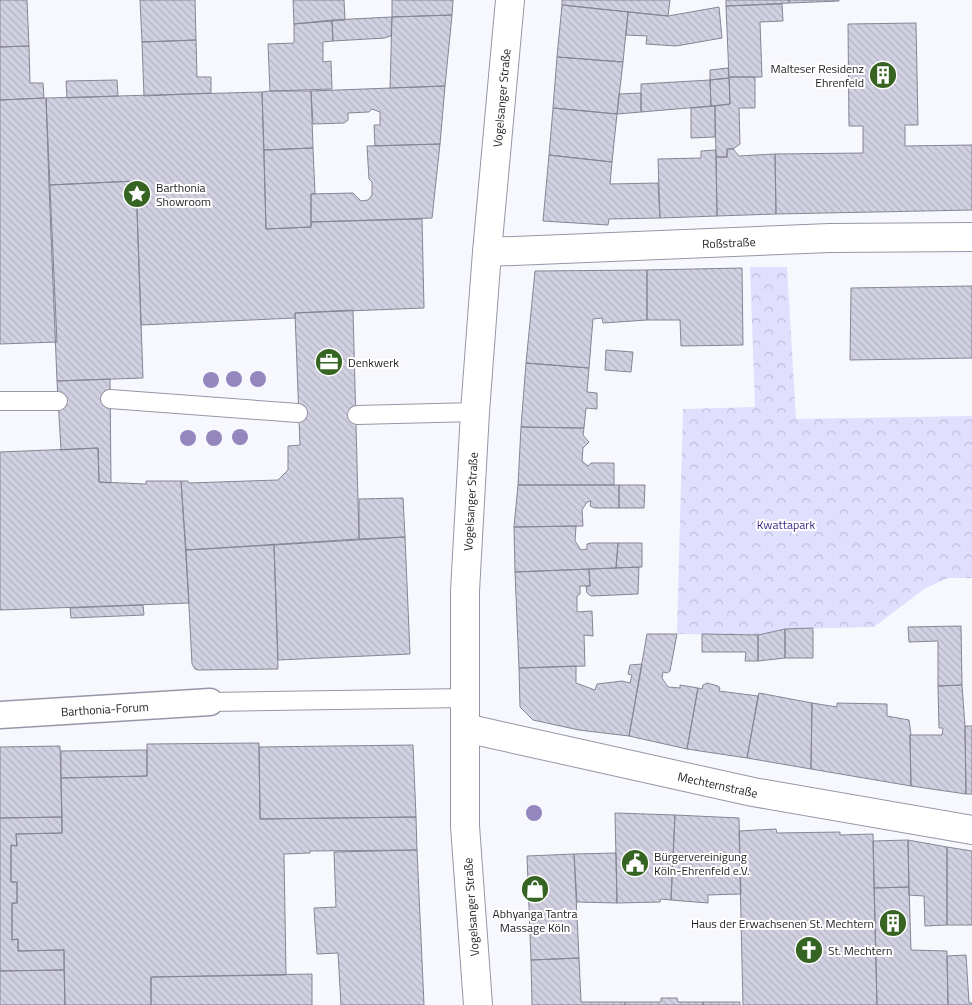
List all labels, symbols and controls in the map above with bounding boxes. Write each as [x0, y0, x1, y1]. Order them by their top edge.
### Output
street label: Vogelsanger Straße [487, 48, 515, 148]
place label: Malteser Residenz Ehrenfeld [771, 59, 864, 92]
building icon: Malteser Residenz Ehrenfeld [868, 60, 898, 90]
place label: Barthonia Showroom [156, 178, 211, 211]
place icon: Barthonia Showroom [122, 179, 152, 209]
street label: Roßstraße [702, 232, 756, 253]
office icon: Denkwerk [314, 347, 344, 377]
place label: Denkwerk [348, 353, 399, 372]
street label: Vogelsanger Straße [458, 452, 482, 551]
park label: Kwattapark [757, 515, 815, 534]
street label: Barthonia-Forum [60, 696, 149, 721]
street label: Mechternstraße [676, 766, 759, 802]
place label: Bürgervereinigung Köln-Ehrenfeld e.V. [654, 847, 750, 880]
public building icon: Bürgervereinigung Köln-Ehrenfeld e.V. [620, 848, 650, 878]
street label: Vogelsanger Straße [458, 857, 484, 957]
shop icon: Abhyanga Tantra Massage Köln [520, 874, 550, 904]
place label: Abhyanga Tantra Massage Köln [493, 904, 577, 937]
building icon: Haus der Erwachsenen St. Mechtern [878, 908, 908, 938]
place label: Haus der Erwachsenen St. Mechtern [691, 914, 874, 933]
church icon: St. Mechtern [794, 935, 824, 965]
place label: St. Mechtern [828, 941, 892, 960]

